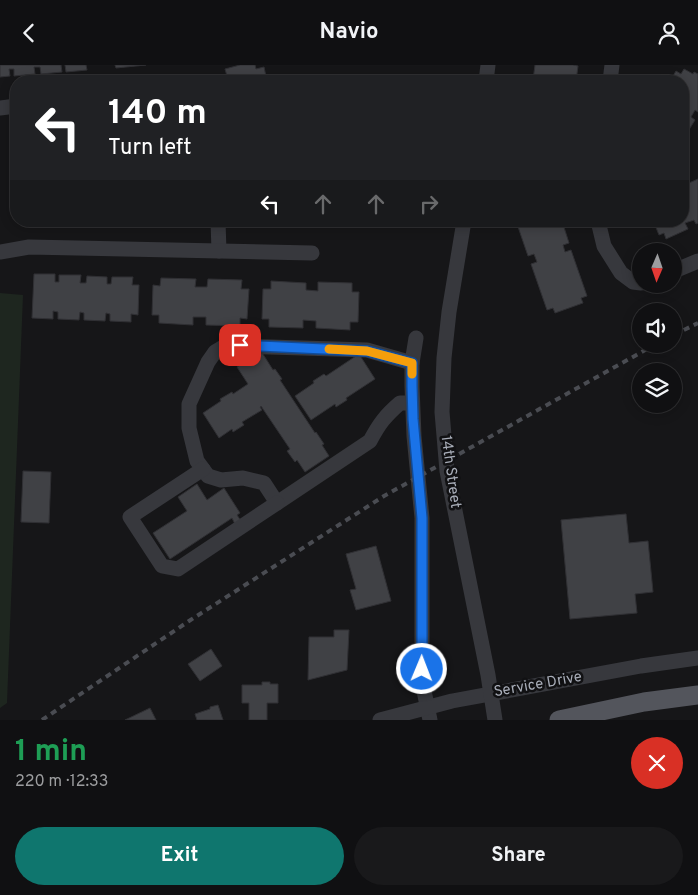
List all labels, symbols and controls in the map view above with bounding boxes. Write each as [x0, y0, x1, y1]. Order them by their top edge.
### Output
icon: back [15, 19, 43, 47]
text: Navio [320, 19, 378, 46]
icon: person [655, 19, 683, 47]
text: 140 m [108, 92, 207, 136]
icon: left [25, 95, 90, 160]
text: Turn left [108, 135, 191, 162]
icon: left [256, 190, 284, 218]
icon: ahead [309, 190, 337, 218]
icon: ahead [362, 190, 390, 218]
icon: right [415, 190, 443, 218]
north arrow [632, 243, 682, 293]
map controls [632, 243, 682, 413]
button: sound [632, 303, 682, 353]
pin [219, 324, 261, 366]
icon: arrive [226, 331, 254, 359]
button: layers [632, 363, 682, 413]
street label: 14th Street [435, 434, 465, 510]
position arrow [395, 642, 447, 694]
street label: Service Drive [492, 668, 584, 702]
text: 1 min [15, 734, 87, 771]
button: close [631, 737, 683, 789]
text: 220 m · 12:33 [15, 772, 108, 792]
button: Exit [15, 827, 344, 885]
button: Share [354, 827, 683, 885]

